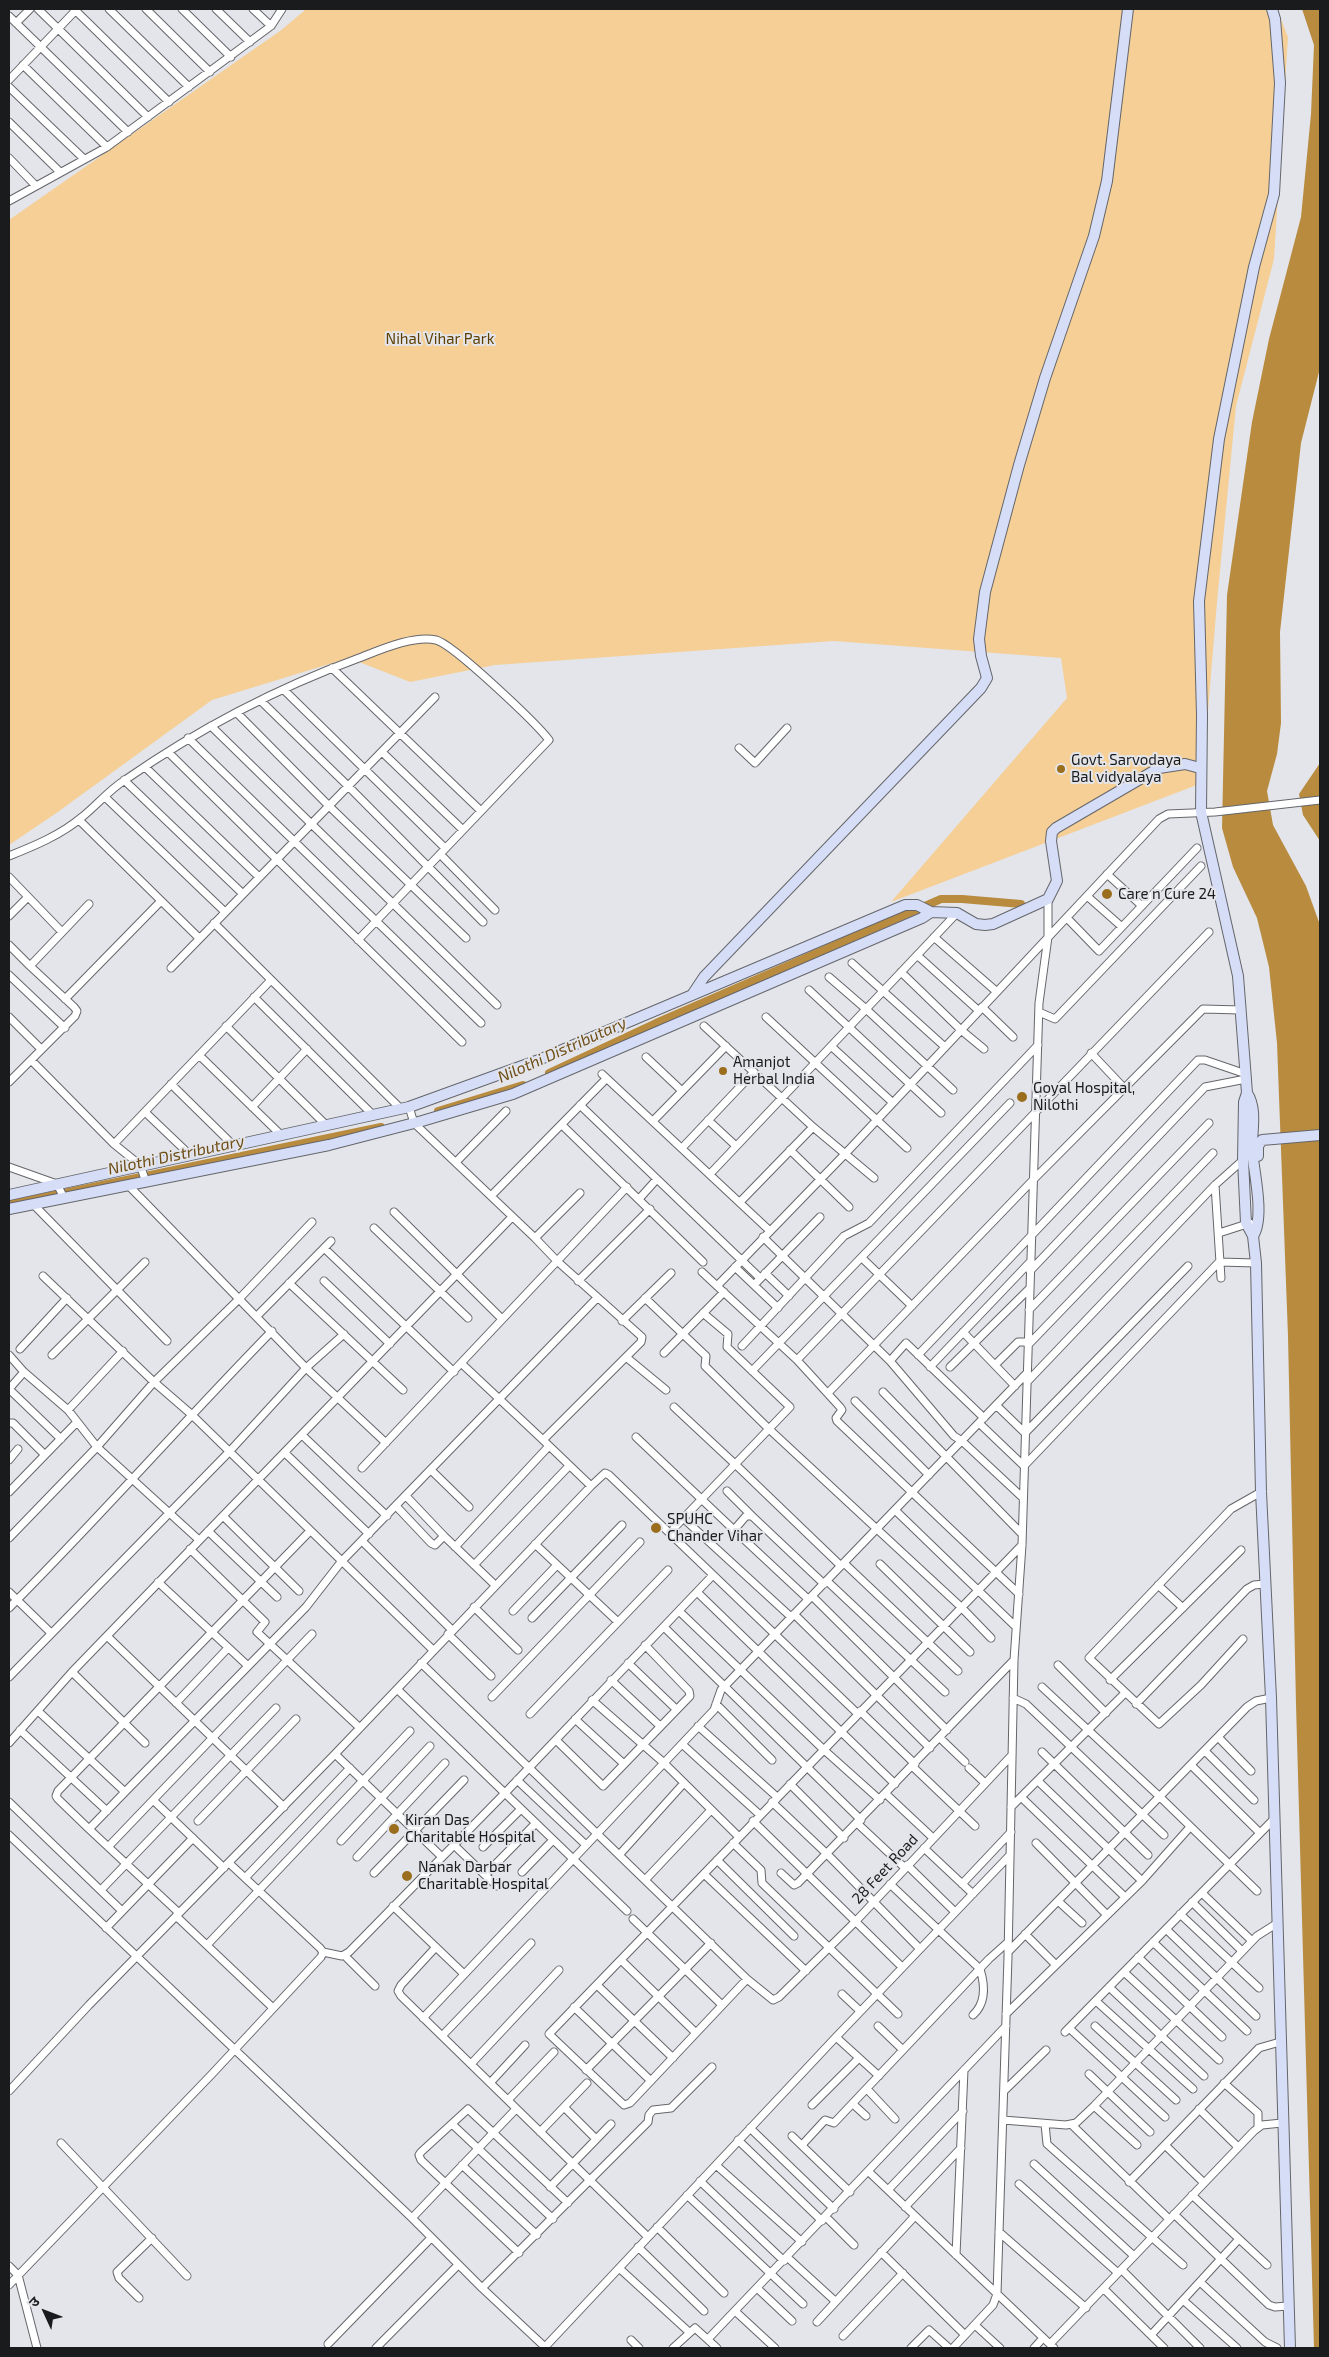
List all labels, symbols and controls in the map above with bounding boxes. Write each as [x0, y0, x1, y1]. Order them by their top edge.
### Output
park label: Nihal Vihar Park [386, 330, 494, 348]
place label: Govt. Sarvodaya Bal vidyalaya [1071, 751, 1181, 786]
marker: Govt. Sarvodaya Bal vidyalaya [1055, 763, 1067, 775]
place label: Care n Cure 24 [1118, 885, 1216, 903]
marker: Care n Cure 24 [1100, 887, 1114, 901]
water label: Nilothi Distributary [495, 1013, 629, 1087]
place label: Amanjot Herbal India [733, 1053, 815, 1088]
marker: Amanjot Herbal India [717, 1065, 729, 1077]
place label: Goyal Hospital, Nilothi [1033, 1079, 1135, 1114]
marker: Goyal Hospital, Nilothi [1015, 1090, 1029, 1104]
water label: Nilothi Distributary [106, 1131, 246, 1179]
place label: SPUHC Chander Vihar [667, 1510, 763, 1545]
marker: SPUHC Chander Vihar [649, 1521, 663, 1535]
place label: Kiran Das Charitable Hospital [405, 1811, 536, 1846]
marker: Kiran Das Charitable Hospital [387, 1822, 401, 1836]
street label: 28 Feet Road [848, 1831, 922, 1907]
place label: Nanak Darbar Charitable Hospital [418, 1858, 549, 1893]
marker: Nanak Darbar Charitable Hospital [400, 1869, 414, 1883]
north arrow [20, 2287, 70, 2337]
text: उ [25, 2293, 43, 2310]

